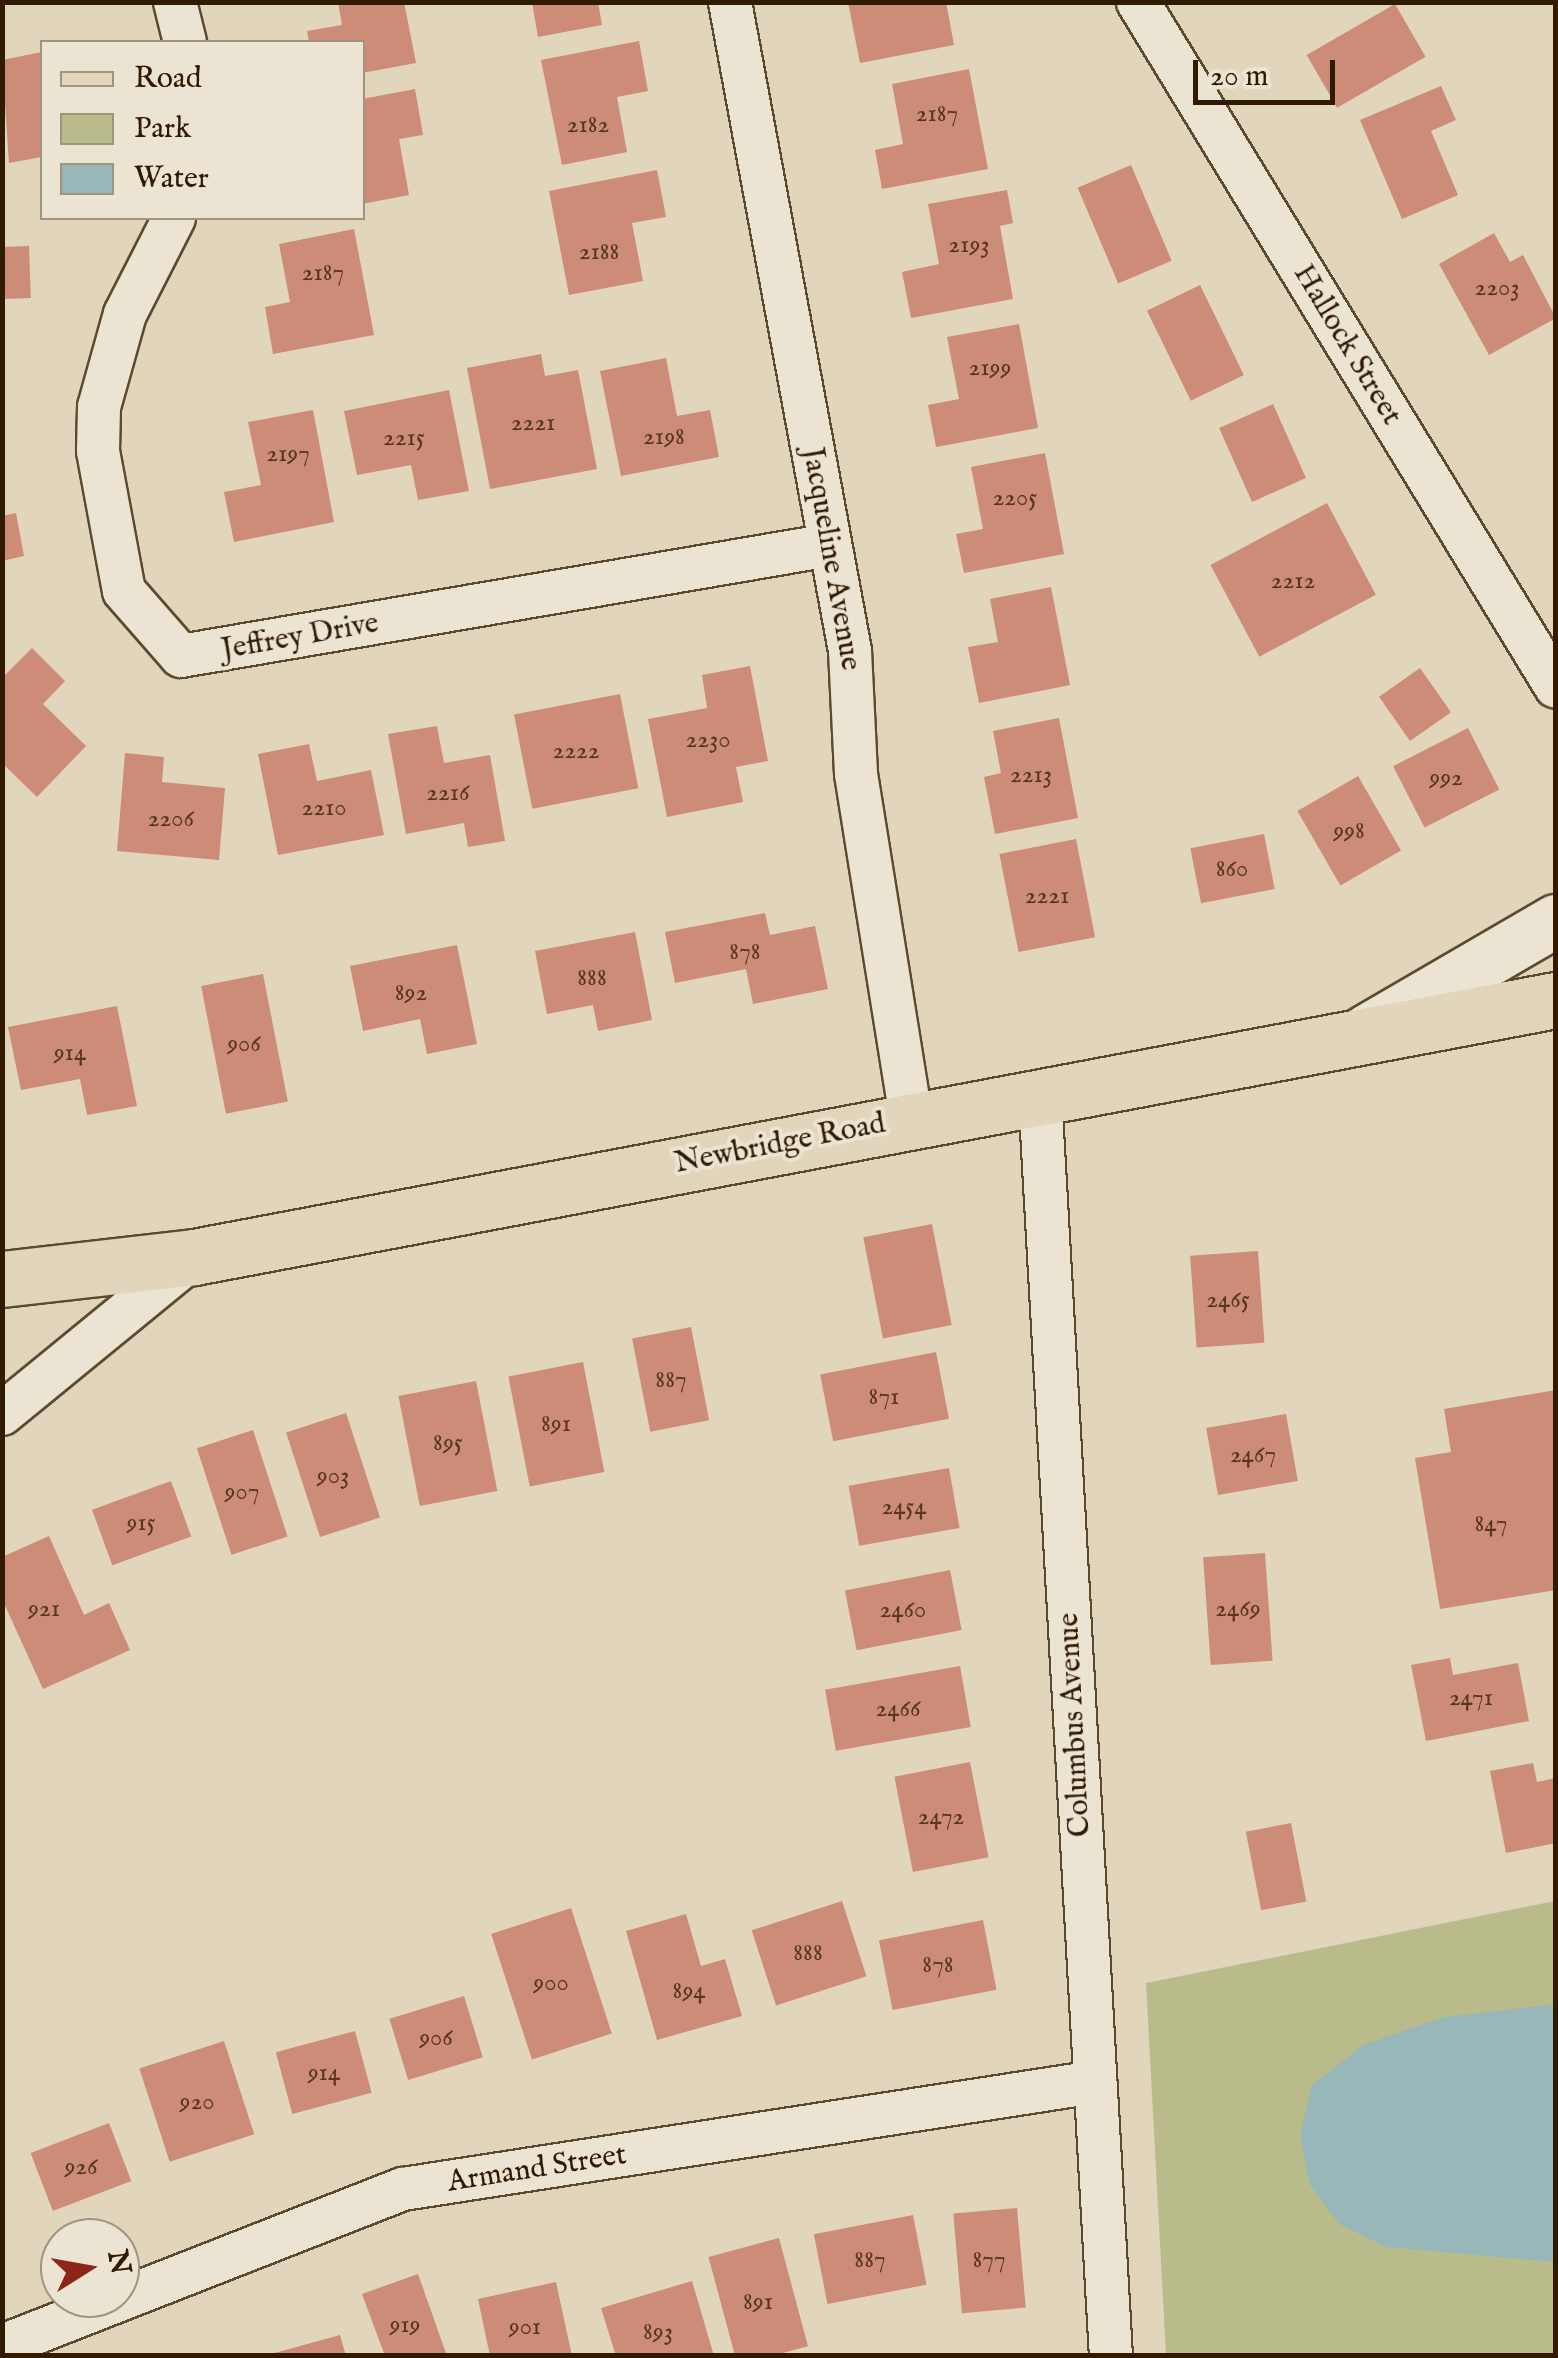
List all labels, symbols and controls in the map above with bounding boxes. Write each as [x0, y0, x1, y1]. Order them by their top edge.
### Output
legend [40, 40, 365, 220]
scale bar [1198, 40, 1340, 102]
text: 20 m [1210, 58, 1269, 96]
text: Road [134, 60, 202, 98]
house number: 2187 [916, 99, 958, 129]
text: Park [134, 110, 191, 148]
house number: 2182 [567, 110, 609, 140]
text: Water [134, 160, 209, 198]
house number: 2193 [948, 230, 990, 260]
house number: 2188 [579, 237, 619, 267]
house number: 2187 [302, 258, 344, 288]
street label: Hallock Street [1285, 258, 1409, 432]
house number: 2203 [1474, 273, 1520, 303]
house number: 2199 [969, 353, 1011, 383]
house number: 2221 [511, 408, 555, 438]
house number: 2198 [643, 422, 685, 452]
house number: 2215 [383, 423, 425, 453]
house number: 2197 [266, 439, 310, 469]
street label: Jacqueline Avenue [794, 445, 868, 673]
house number: 2205 [993, 483, 1037, 513]
house number: 2212 [1271, 566, 1315, 596]
street label: Jeffrey Drive [219, 605, 381, 669]
house number: 2230 [685, 725, 731, 755]
house number: 2222 [553, 736, 599, 766]
house number: 2213 [1010, 760, 1052, 790]
house number: 992 [1429, 763, 1463, 793]
house number: 2216 [426, 778, 470, 808]
house number: 2210 [302, 793, 346, 823]
house number: 2206 [148, 804, 194, 834]
house number: 998 [1333, 816, 1365, 846]
house number: 860 [1216, 854, 1248, 884]
house number: 2221 [1025, 881, 1069, 911]
house number: 878 [729, 937, 761, 967]
house number: 888 [577, 963, 607, 993]
house number: 892 [395, 978, 427, 1008]
house number: 906 [227, 1029, 261, 1059]
house number: 914 [54, 1038, 86, 1068]
street label: Newbridge Road [672, 1106, 888, 1182]
house number: 2465 [1206, 1285, 1250, 1315]
house number: 887 [655, 1365, 687, 1395]
house number: 871 [869, 1382, 899, 1412]
house number: 891 [541, 1409, 571, 1439]
house number: 895 [433, 1428, 463, 1458]
house number: 2467 [1230, 1440, 1276, 1470]
house number: 903 [317, 1461, 349, 1491]
house number: 907 [225, 1477, 259, 1507]
house number: 2454 [881, 1492, 927, 1522]
house number: 915 [126, 1508, 156, 1538]
house number: 847 [1475, 1509, 1507, 1539]
house number: 921 [28, 1594, 60, 1624]
house number: 2469 [1215, 1594, 1261, 1624]
house number: 2460 [880, 1595, 926, 1625]
street label: Columbus Avenue [1051, 1612, 1099, 1838]
house number: 2471 [1449, 1683, 1493, 1713]
house number: 2466 [875, 1694, 921, 1724]
house number: 2472 [918, 1802, 964, 1832]
house number: 888 [793, 1938, 823, 1968]
house number: 878 [922, 1950, 954, 1980]
house number: 900 [533, 1968, 569, 1998]
house number: 894 [673, 1976, 705, 2006]
house number: 906 [419, 2023, 453, 2053]
house number: 914 [308, 2058, 340, 2088]
house number: 920 [180, 2087, 214, 2117]
street label: Armand Street [445, 2137, 629, 2201]
house number: 926 [64, 2152, 98, 2182]
north arrow [40, 2218, 140, 2318]
house number: 887 [854, 2245, 886, 2275]
house number: 877 [972, 2245, 1006, 2275]
text: N [98, 2247, 137, 2278]
house number: 891 [743, 2287, 773, 2317]
house number: 919 [389, 2310, 421, 2340]
house number: 901 [509, 2312, 541, 2342]
house number: 893 [643, 2317, 673, 2347]

